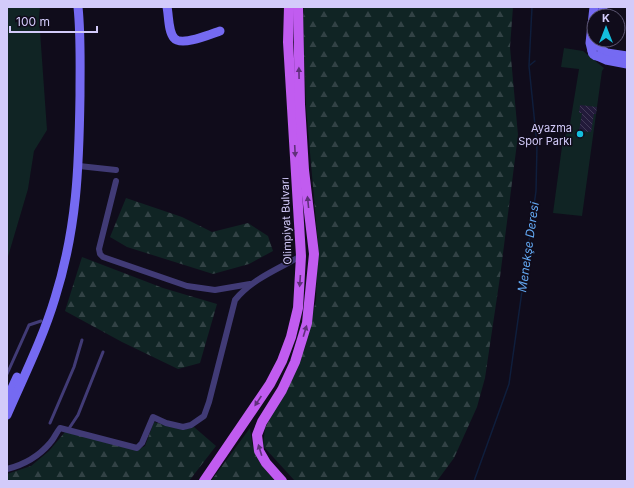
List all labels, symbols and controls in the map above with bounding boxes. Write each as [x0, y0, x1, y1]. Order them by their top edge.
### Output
scale bar [10, 8, 97, 34]
north arrow [586, 8, 626, 48]
text: K [602, 11, 610, 25]
text: 100 m [16, 14, 50, 29]
one-way arrow [296, 66, 302, 79]
place label: Ayazma Spor Parkı [518, 121, 572, 148]
marker: Ayazma Spor Parkı [575, 129, 585, 139]
one-way arrow [292, 145, 298, 158]
street label: Olimpiyat Bulvarı [277, 177, 295, 265]
one-way arrow [305, 196, 311, 208]
water label: Menekşe Deresi [514, 200, 542, 293]
one-way arrow [296, 275, 303, 287]
one-way arrow [302, 325, 308, 337]
one-way arrow [254, 396, 262, 407]
one-way arrow [257, 443, 263, 455]

